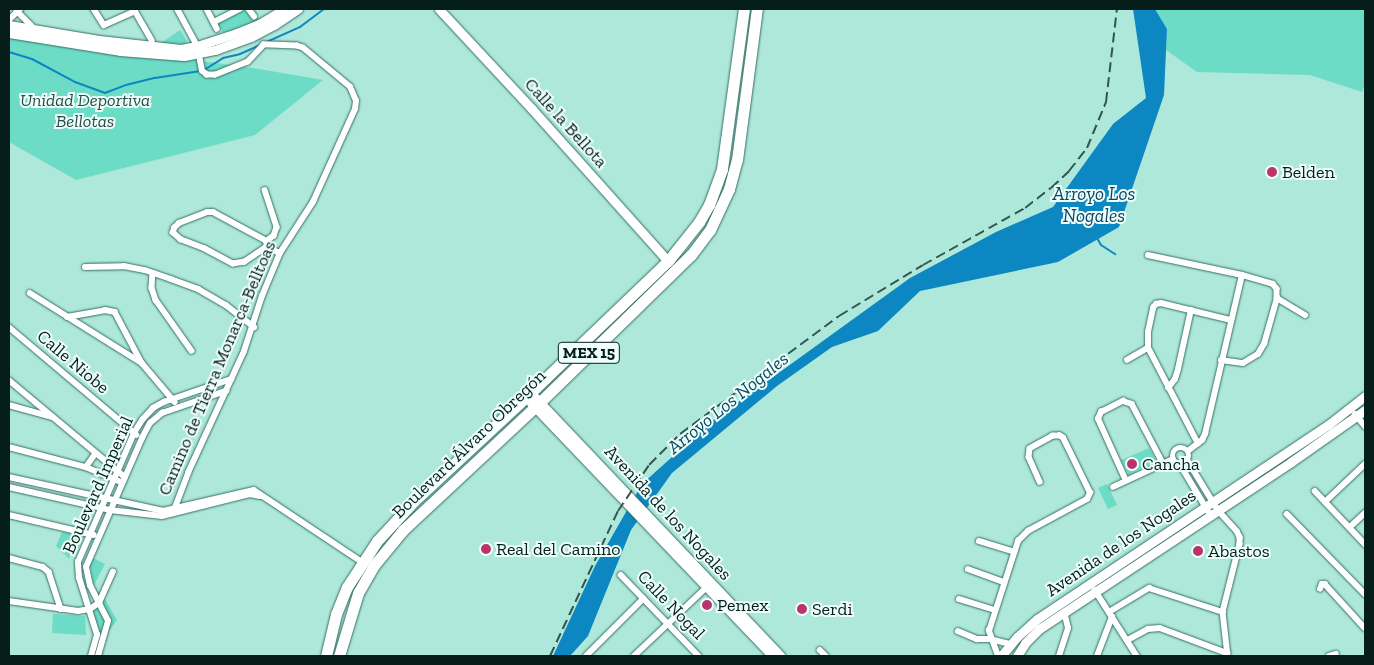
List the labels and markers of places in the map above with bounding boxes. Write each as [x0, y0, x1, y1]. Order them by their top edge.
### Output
place label: Belden [1282, 161, 1335, 183]
marker: Belden [1266, 166, 1278, 178]
place label: Cancha [1142, 453, 1200, 475]
marker: Cancha [1126, 458, 1138, 470]
place label: Real del Camino [496, 538, 621, 560]
place label: Abastos [1208, 540, 1270, 562]
marker: Real del Camino [480, 543, 492, 555]
marker: Abastos [1192, 545, 1204, 557]
place label: Pemex [717, 594, 768, 616]
place label: Serdi [812, 598, 853, 620]
marker: Pemex [701, 599, 713, 611]
marker: Serdi [796, 603, 808, 615]

